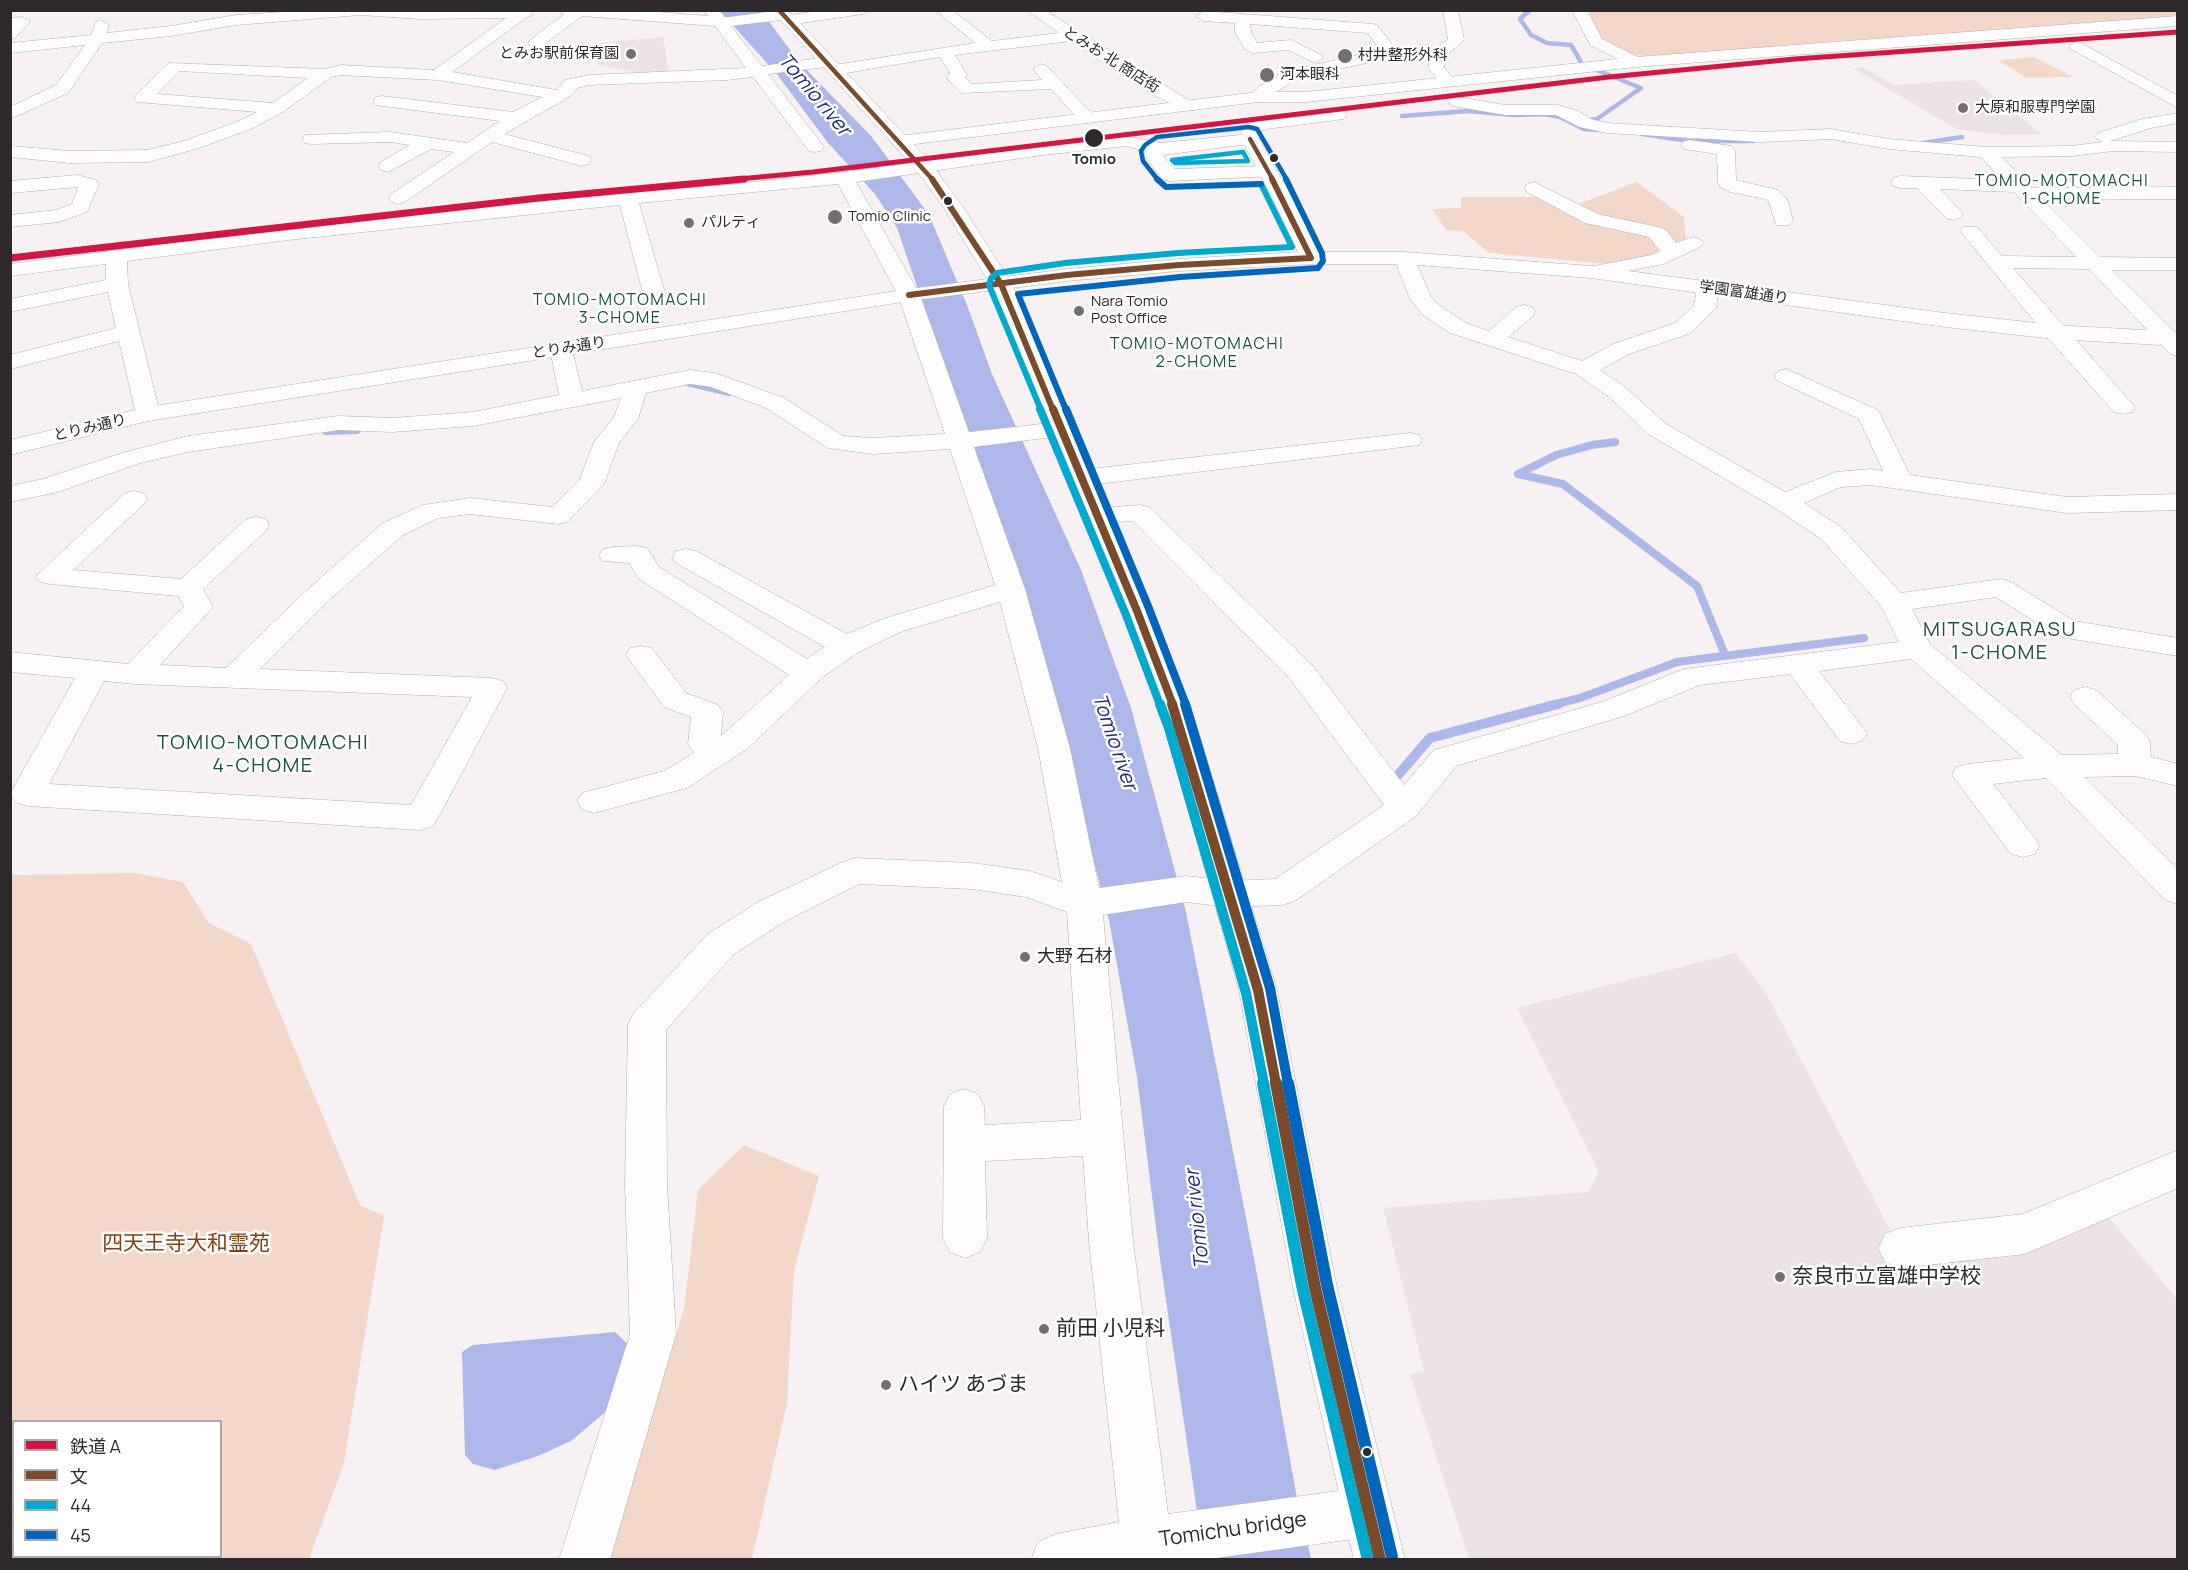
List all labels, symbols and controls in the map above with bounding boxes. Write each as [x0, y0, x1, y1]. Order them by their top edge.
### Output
street label: とみお 北 商店街 [1059, 23, 1163, 97]
place label: とみお駅前保育園 [499, 45, 619, 63]
marker: とみお駅前保育園 [624, 47, 638, 61]
marker: 村井整形外科 [1336, 47, 1354, 65]
place label: 村井整形外科 [1358, 47, 1448, 65]
water label: Tomio river [773, 49, 855, 141]
marker: 河本眼科 [1258, 66, 1276, 84]
place label: 河本眼科 [1280, 66, 1340, 84]
place label: 大原和服専門学園 [1975, 99, 2095, 117]
marker: 大原和服専門学園 [1956, 101, 1970, 115]
marker: Tomio [1083, 127, 1105, 149]
place label: Tomio [1072, 151, 1116, 169]
unlabelled marker [1268, 152, 1280, 164]
district label: TOMIO-MOTOMACHI 1-CHOME [1975, 172, 2149, 210]
unlabelled marker [942, 195, 954, 207]
marker: Tomio Clinic [826, 208, 844, 226]
place label: Tomio Clinic [848, 208, 931, 226]
place label: パルティ [701, 214, 761, 232]
marker: パルティ [682, 216, 696, 230]
street label: 学園富雄通り [1698, 278, 1790, 308]
district label: TOMIO-MOTOMACHI 3-CHOME [533, 291, 707, 329]
place label: Nara Tomio Post Office [1091, 293, 1168, 328]
marker: Nara Tomio Post Office [1072, 304, 1086, 318]
street label: とりみ通り [531, 333, 607, 363]
district label: TOMIO-MOTOMACHI 2-CHOME [1110, 335, 1284, 373]
street label: とりみ通り [51, 411, 129, 445]
district label: MITSUGARASU 1-CHOME [1923, 618, 2077, 665]
water label: Tomio river [1086, 691, 1142, 793]
district label: TOMIO-MOTOMACHI 4-CHOME [157, 731, 369, 778]
place label: 大野 石材 [1037, 946, 1113, 968]
marker: 大野 石材 [1018, 950, 1032, 964]
water label: Tomio river [1181, 1168, 1215, 1270]
park label: 四天王寺大和霊苑 [102, 1231, 270, 1257]
place label: 奈良市立富雄中学校 [1792, 1264, 1981, 1290]
marker: 奈良市立富雄中学校 [1773, 1270, 1787, 1284]
place label: 前田 小児科 [1056, 1316, 1165, 1342]
marker: 前田 小児科 [1037, 1322, 1051, 1336]
place label: ハイツ あづま [898, 1372, 1028, 1398]
marker: ハイツ あづま [879, 1378, 893, 1392]
legend [12, 1420, 222, 1558]
text: 鉄道 A [70, 1434, 121, 1458]
unlabelled marker [1361, 1446, 1373, 1458]
text: 文 [70, 1464, 88, 1488]
text: 44 [70, 1493, 91, 1517]
street label: Tomichu bridge [1158, 1507, 1308, 1553]
text: 45 [70, 1523, 91, 1547]

